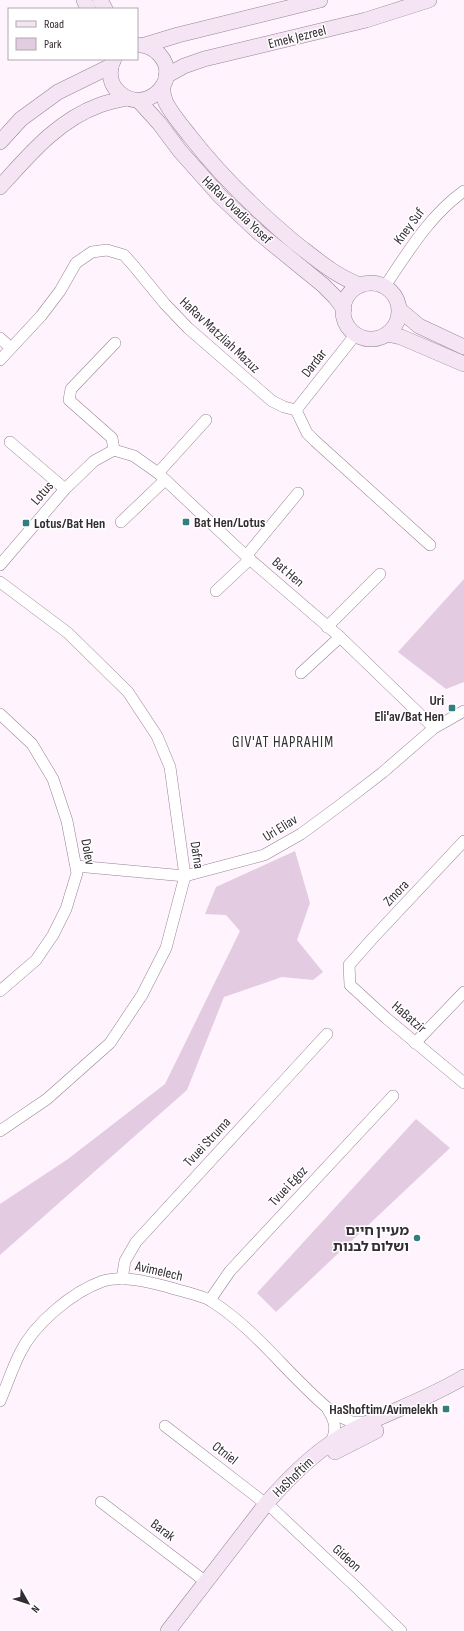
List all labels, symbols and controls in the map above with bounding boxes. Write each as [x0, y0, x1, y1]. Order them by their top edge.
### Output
legend [8, 8, 138, 60]
text: Road [44, 17, 64, 32]
street label: Emek Jezreel [266, 22, 328, 52]
text: Park [44, 37, 62, 52]
street label: HaRav Ovadia Yosef [198, 172, 276, 248]
street label: Kney Suf [390, 204, 429, 248]
street label: HaRav Matzliah Mazuz [176, 293, 264, 377]
street label: Dardar [298, 345, 330, 381]
street label: Lotus [27, 478, 57, 508]
place label: Bat Hen/Lotus [194, 514, 265, 531]
place label: Lotus/Bat Hen [34, 515, 105, 532]
marker: Bat Hen/Lotus [181, 517, 191, 527]
marker: Lotus/Bat Hen [21, 518, 31, 528]
street label: Bat Hen [269, 553, 308, 591]
place label: Uri Eli'av/Bat Hen [374, 692, 444, 725]
marker: Uri Eli'av/Bat Hen [447, 703, 457, 713]
district label: GIV'AT HAPRAHIM [232, 733, 334, 752]
street label: Uri Eliav [259, 810, 301, 845]
street label: Dolev [77, 838, 99, 867]
street label: Dafna [187, 840, 207, 870]
street label: Zmora [380, 876, 412, 910]
street label: HaBatzir [388, 997, 430, 1037]
street label: Tvuei Struma [180, 1114, 234, 1170]
street label: Tvuei Egoz [265, 1162, 311, 1210]
place label: מעיין חיים ושלום לבנות [333, 1222, 409, 1255]
marker: מעיין חיים ושלום לבנות [412, 1233, 422, 1243]
street label: Avimelech [133, 1257, 184, 1285]
place label: HaShoftim/Avimelekh [329, 1401, 438, 1418]
marker: HaShoftim/Avimelekh [441, 1404, 451, 1414]
street label: Otniel [209, 1438, 241, 1468]
street label: HaShoftim [269, 1453, 317, 1501]
street label: Barak [147, 1515, 179, 1545]
street label: Gideon [329, 1541, 365, 1575]
north arrow [8, 1583, 48, 1623]
text: N [28, 1603, 42, 1615]

